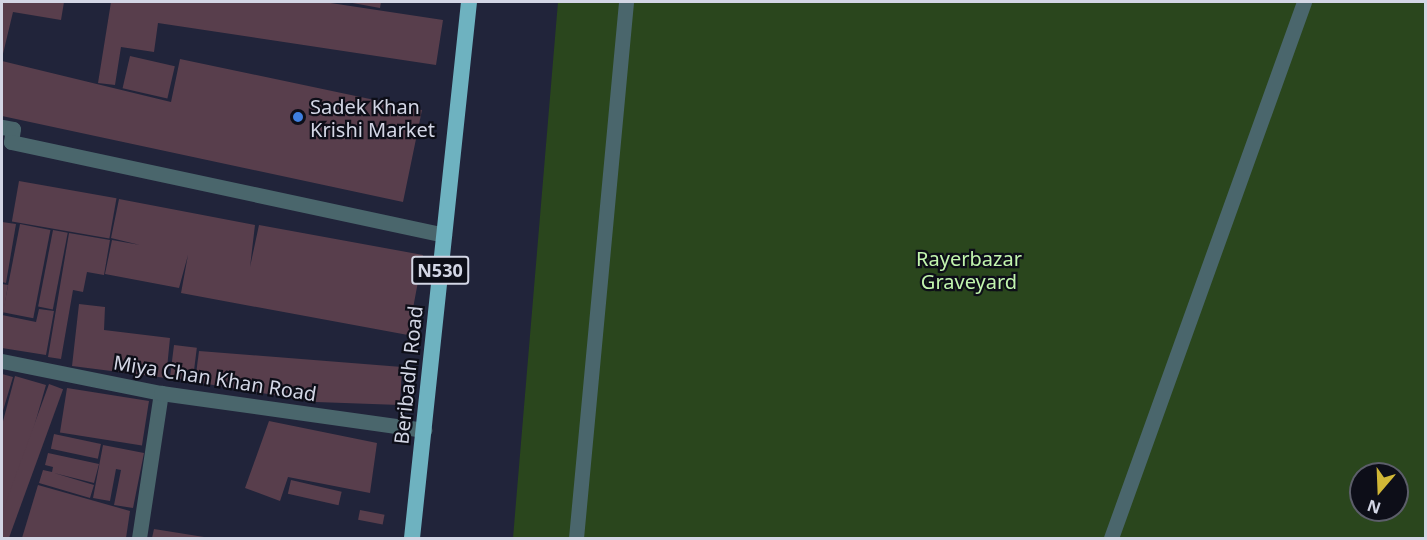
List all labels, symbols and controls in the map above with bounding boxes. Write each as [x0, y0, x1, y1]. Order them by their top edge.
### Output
place label: Sadek Khan Krishi Market [310, 94, 435, 141]
marker: Sadek Khan Krishi Market [291, 110, 305, 124]
park label: Rayerbazar Graveyard [916, 246, 1022, 293]
road number: N530 [410, 255, 470, 285]
street label: Beribadh Road [389, 305, 427, 445]
street label: Miya Chan Khan Road [112, 350, 318, 406]
north arrow [1349, 462, 1409, 522]
text: N [1364, 495, 1384, 520]

